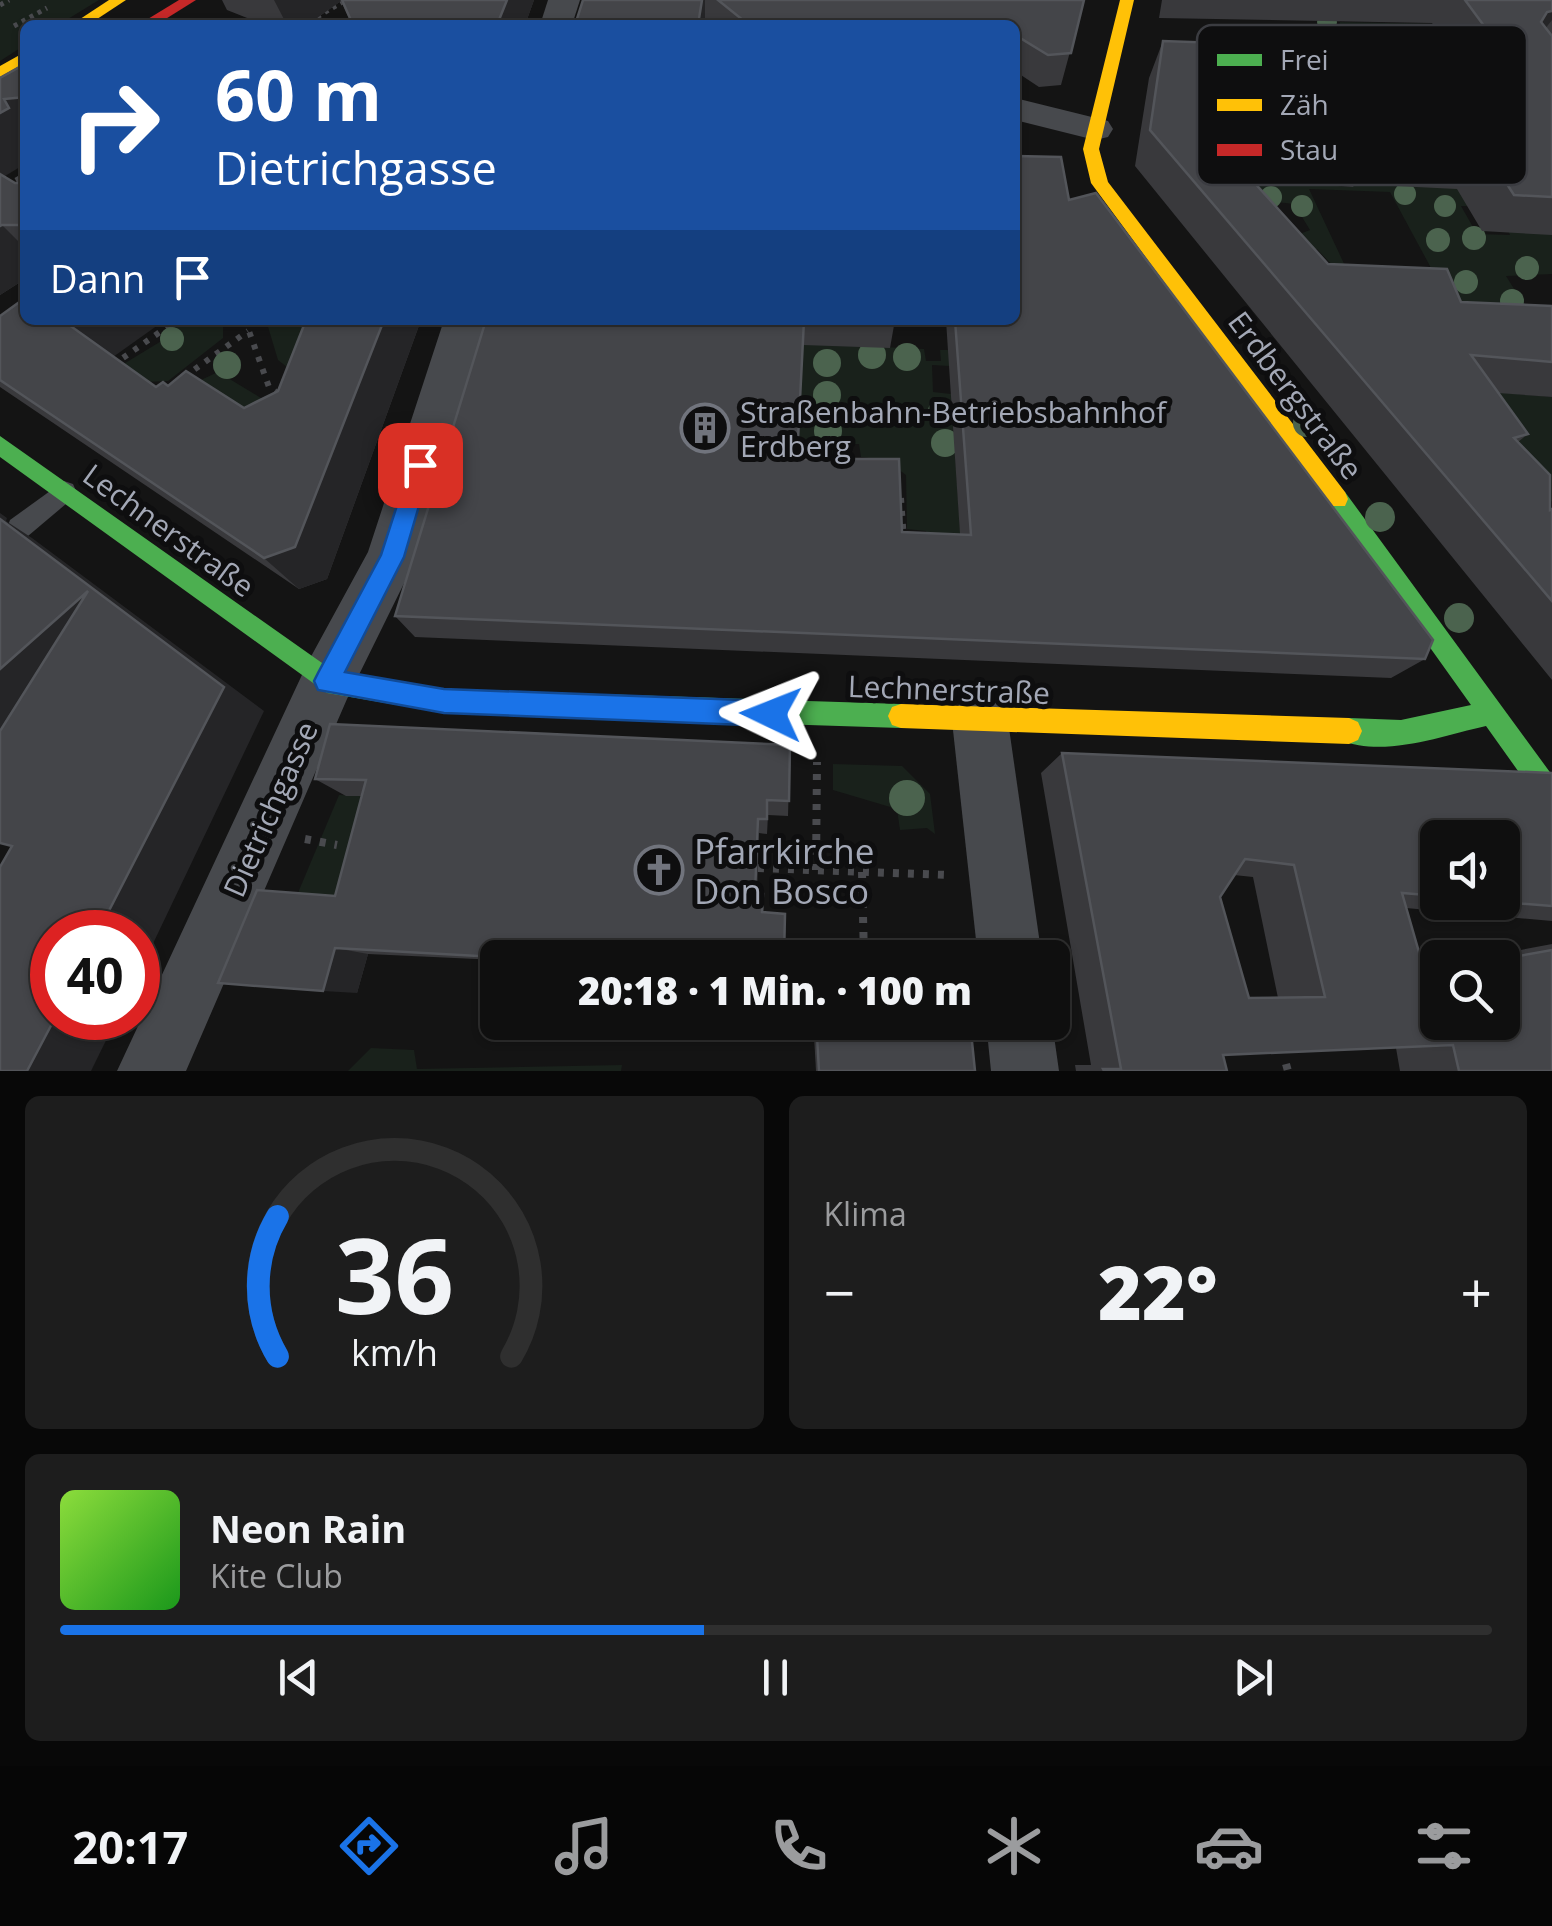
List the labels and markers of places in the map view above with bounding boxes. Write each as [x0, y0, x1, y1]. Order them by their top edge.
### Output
place label: Straßenbahn-Betriebsbahnhof Erdberg [740, 391, 1168, 466]
building icon: Straßenbahn-Betriebsbahnhof Erdberg [679, 402, 731, 454]
pin [378, 423, 463, 508]
place label: Pfarrkirche Don Bosco [694, 827, 874, 914]
church icon: Pfarrkirche Don Bosco [633, 844, 685, 896]

